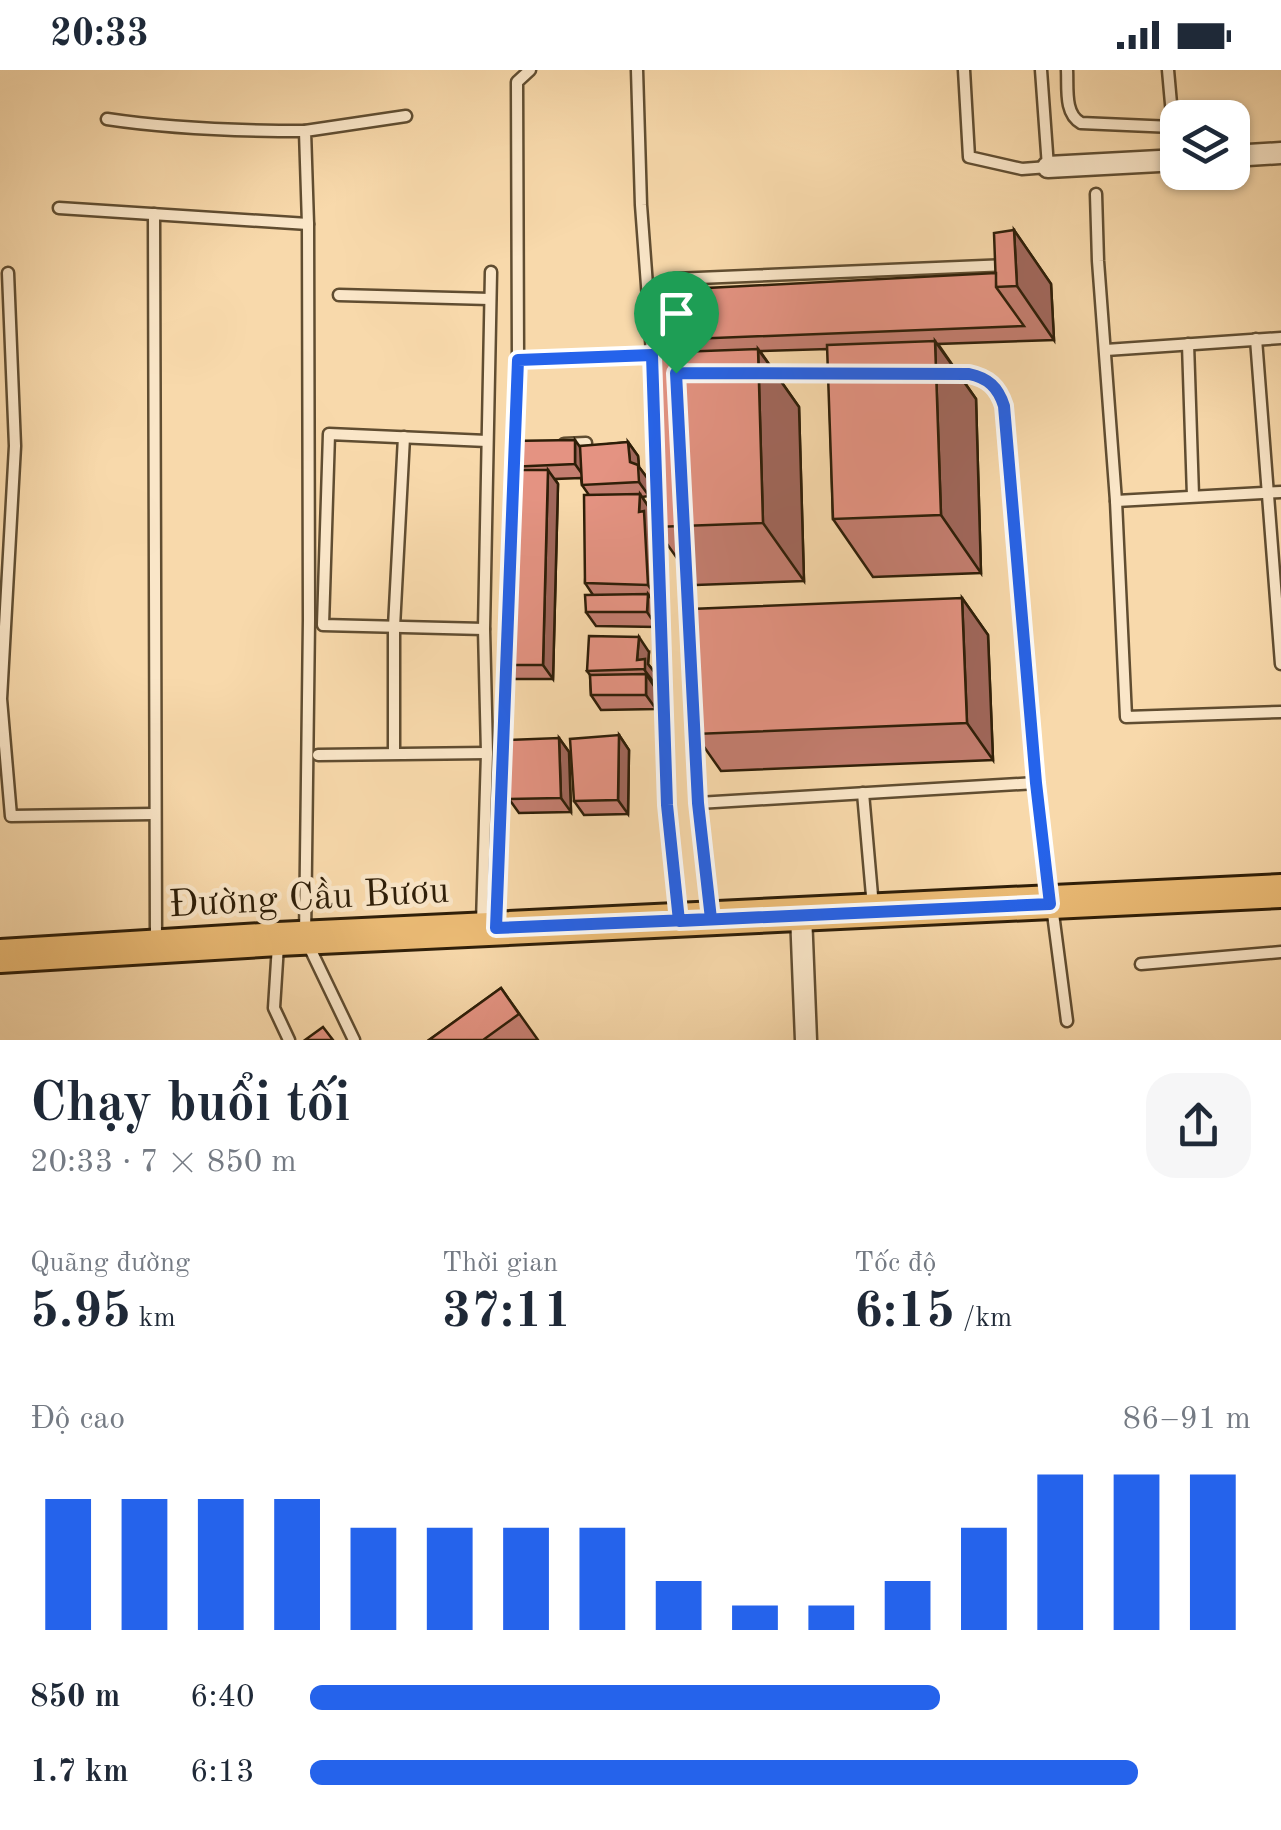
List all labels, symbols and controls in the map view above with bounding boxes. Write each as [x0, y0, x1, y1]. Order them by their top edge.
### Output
text: 20:33 [50, 16, 149, 54]
map controls [1160, 100, 1250, 190]
button: layers [1160, 100, 1250, 190]
pin [634, 271, 719, 374]
icon: arrive [649, 286, 704, 341]
street label: Đường Cầu Bươu [168, 869, 450, 925]
button: share [1146, 1073, 1251, 1178]
text: Chạy buổi tối [30, 1078, 350, 1133]
text: 20:33 · 7 × 850 m [30, 1147, 297, 1179]
text: Quãng đường [30, 1250, 190, 1278]
text: Thời gian [442, 1250, 558, 1278]
text: Tốc độ [854, 1250, 936, 1278]
text: 5.95 [30, 1288, 131, 1338]
text: 37:11 [442, 1288, 572, 1338]
text: 6:15 [854, 1288, 955, 1338]
text: km [131, 1305, 176, 1333]
text: /km [955, 1305, 1012, 1333]
text: Độ cao [30, 1404, 125, 1436]
text: 86–91 m [1123, 1404, 1251, 1436]
text: 850 m [30, 1682, 120, 1714]
text: 6:40 [190, 1682, 255, 1714]
text: 1.7 km [30, 1757, 129, 1789]
text: 6:13 [190, 1757, 255, 1789]

